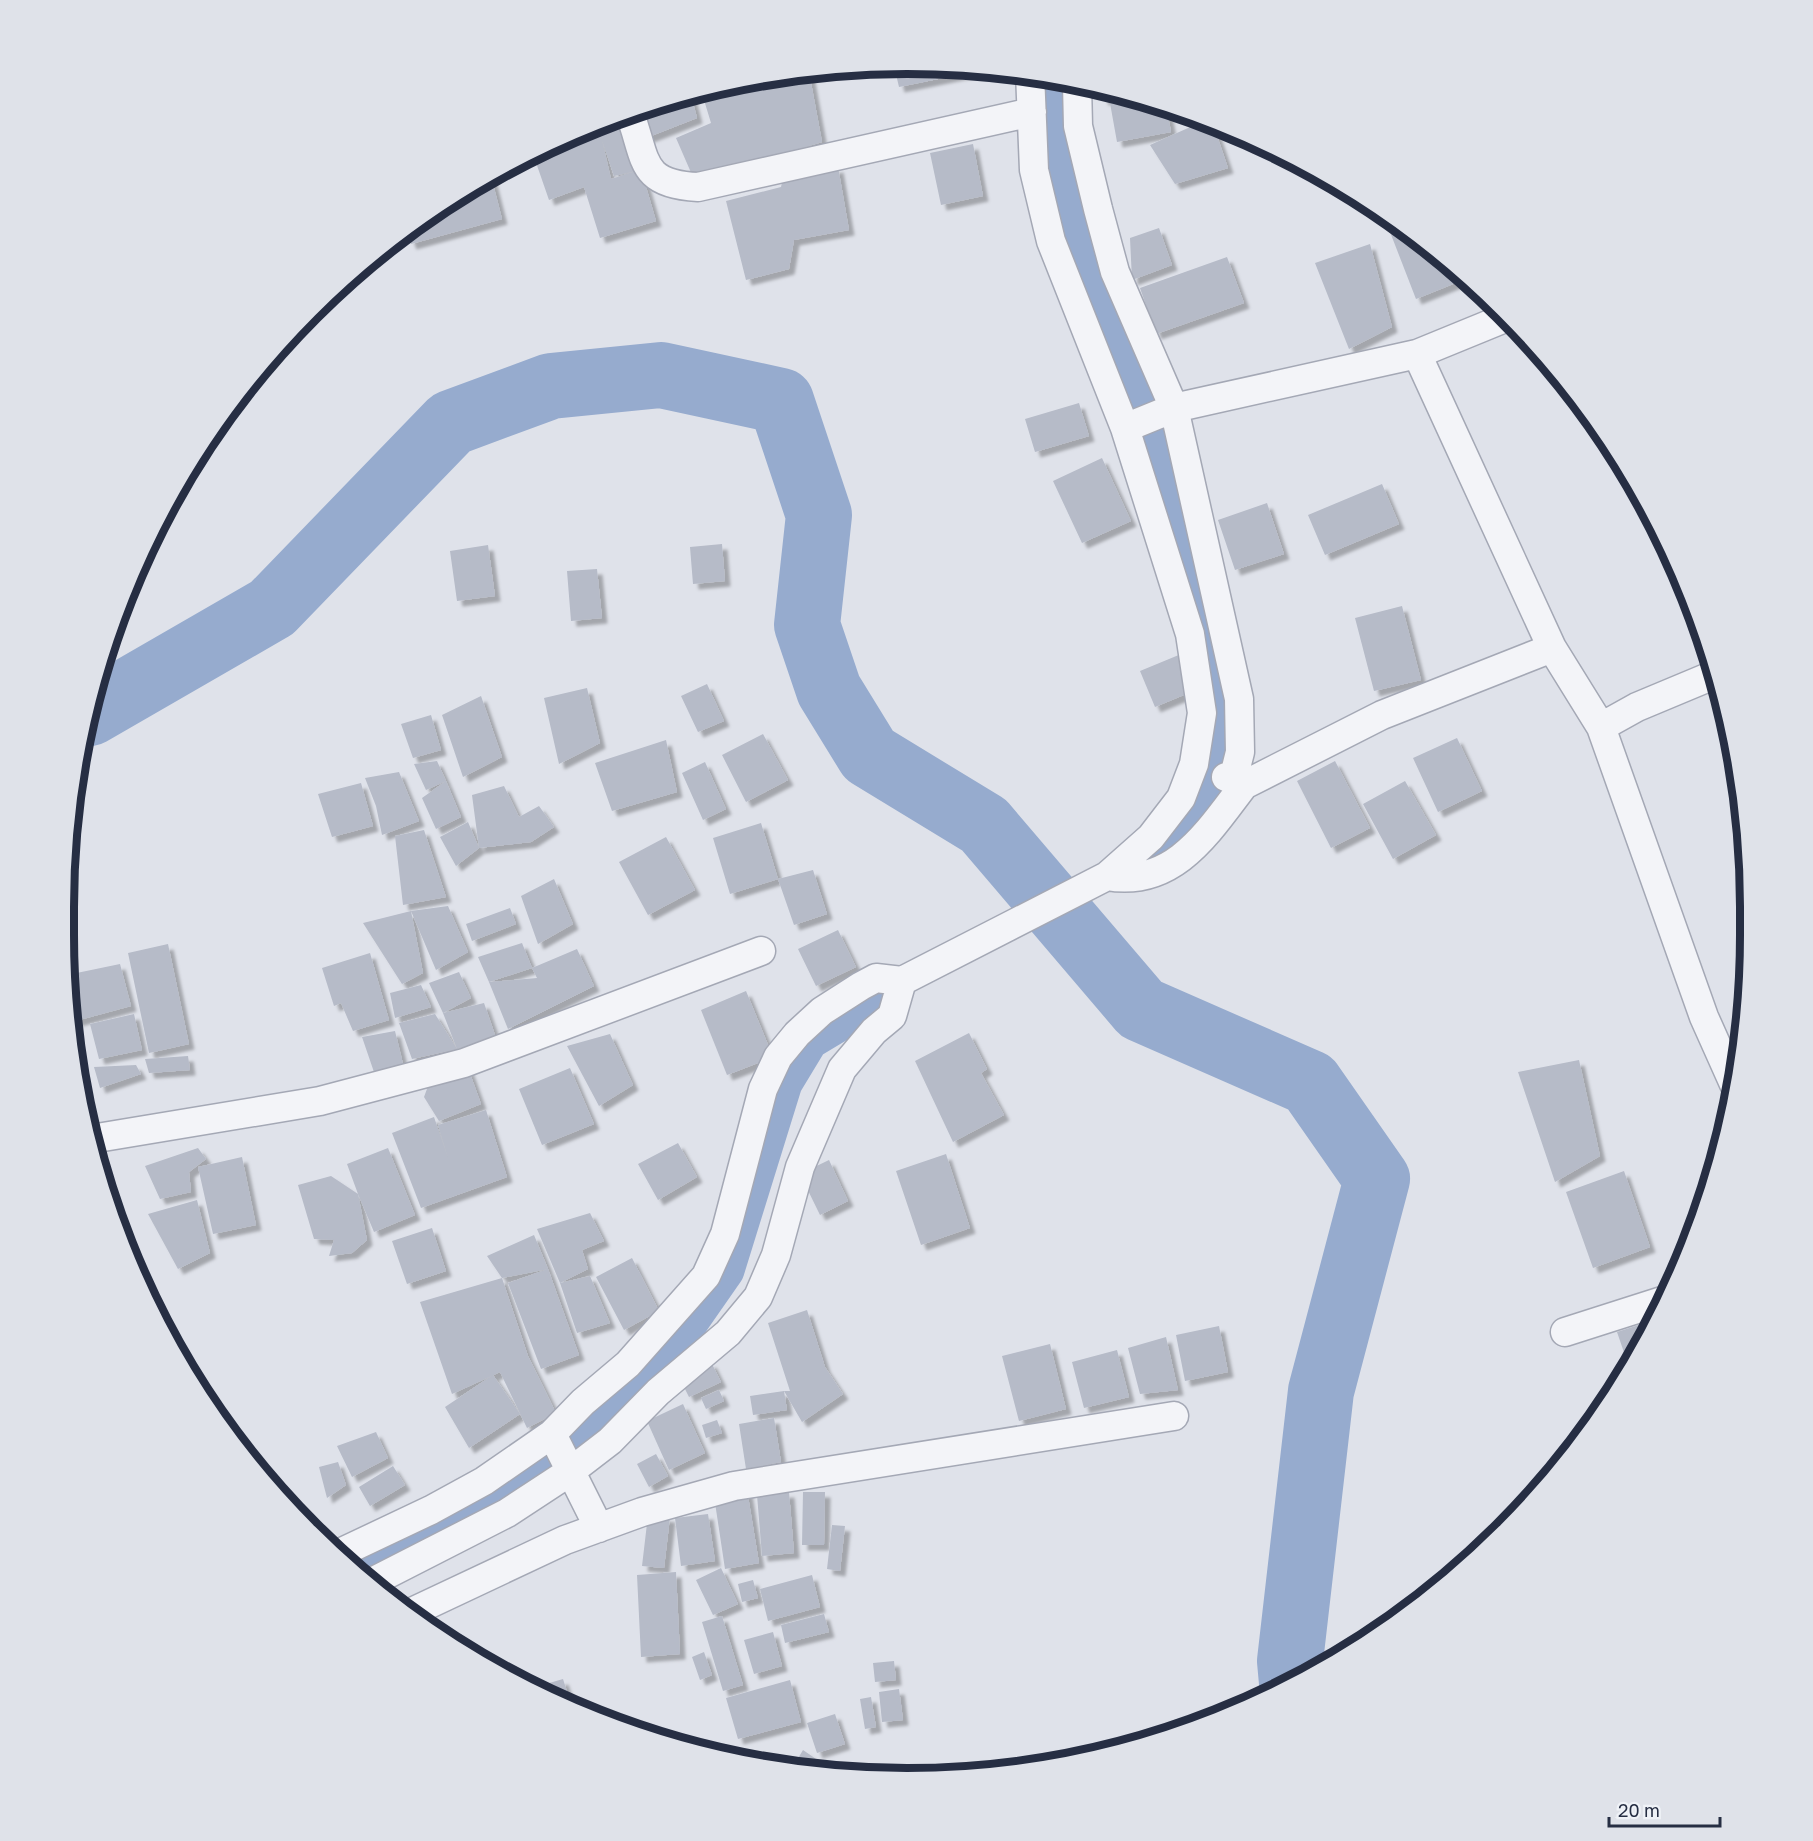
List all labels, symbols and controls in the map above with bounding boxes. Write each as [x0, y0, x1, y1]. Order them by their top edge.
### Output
scale bar [1609, 1790, 1720, 1828]
text: 20 m [1618, 1799, 1660, 1821]

